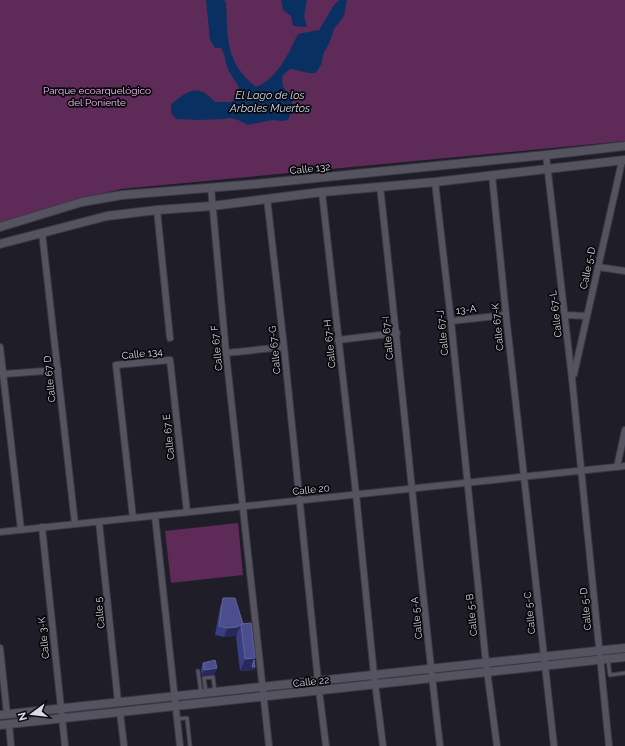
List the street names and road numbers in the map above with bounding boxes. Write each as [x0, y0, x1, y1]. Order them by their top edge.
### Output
street label: Calle 132 [289, 161, 331, 176]
street label: Calle 5-D [578, 246, 597, 290]
street label: Calle 67-L [547, 290, 564, 338]
street label: Calle 67-K [489, 302, 505, 351]
street label: 13-A [455, 303, 477, 316]
street label: Calle 67-J [435, 309, 450, 356]
street label: Calle 67-I [380, 316, 395, 360]
street label: Calle 67-H [321, 319, 338, 369]
street label: Calle 67 F [209, 324, 224, 371]
street label: Calle 67-G [266, 325, 283, 375]
street label: Calle 134 [121, 346, 164, 361]
street label: Calle 67 D [42, 355, 57, 403]
street label: Calle 67 E [161, 413, 176, 460]
street label: Calle 20 [292, 482, 330, 497]
street label: Calle 5-D [578, 587, 593, 631]
street label: Calle 5-C [522, 591, 537, 635]
street label: Calle 5-B [464, 593, 479, 637]
street label: Calle 5 [92, 596, 107, 629]
street label: Calle 5-A [409, 596, 424, 640]
street label: Calle 3-K [36, 616, 51, 659]
street label: Calle 22 [292, 674, 330, 689]

